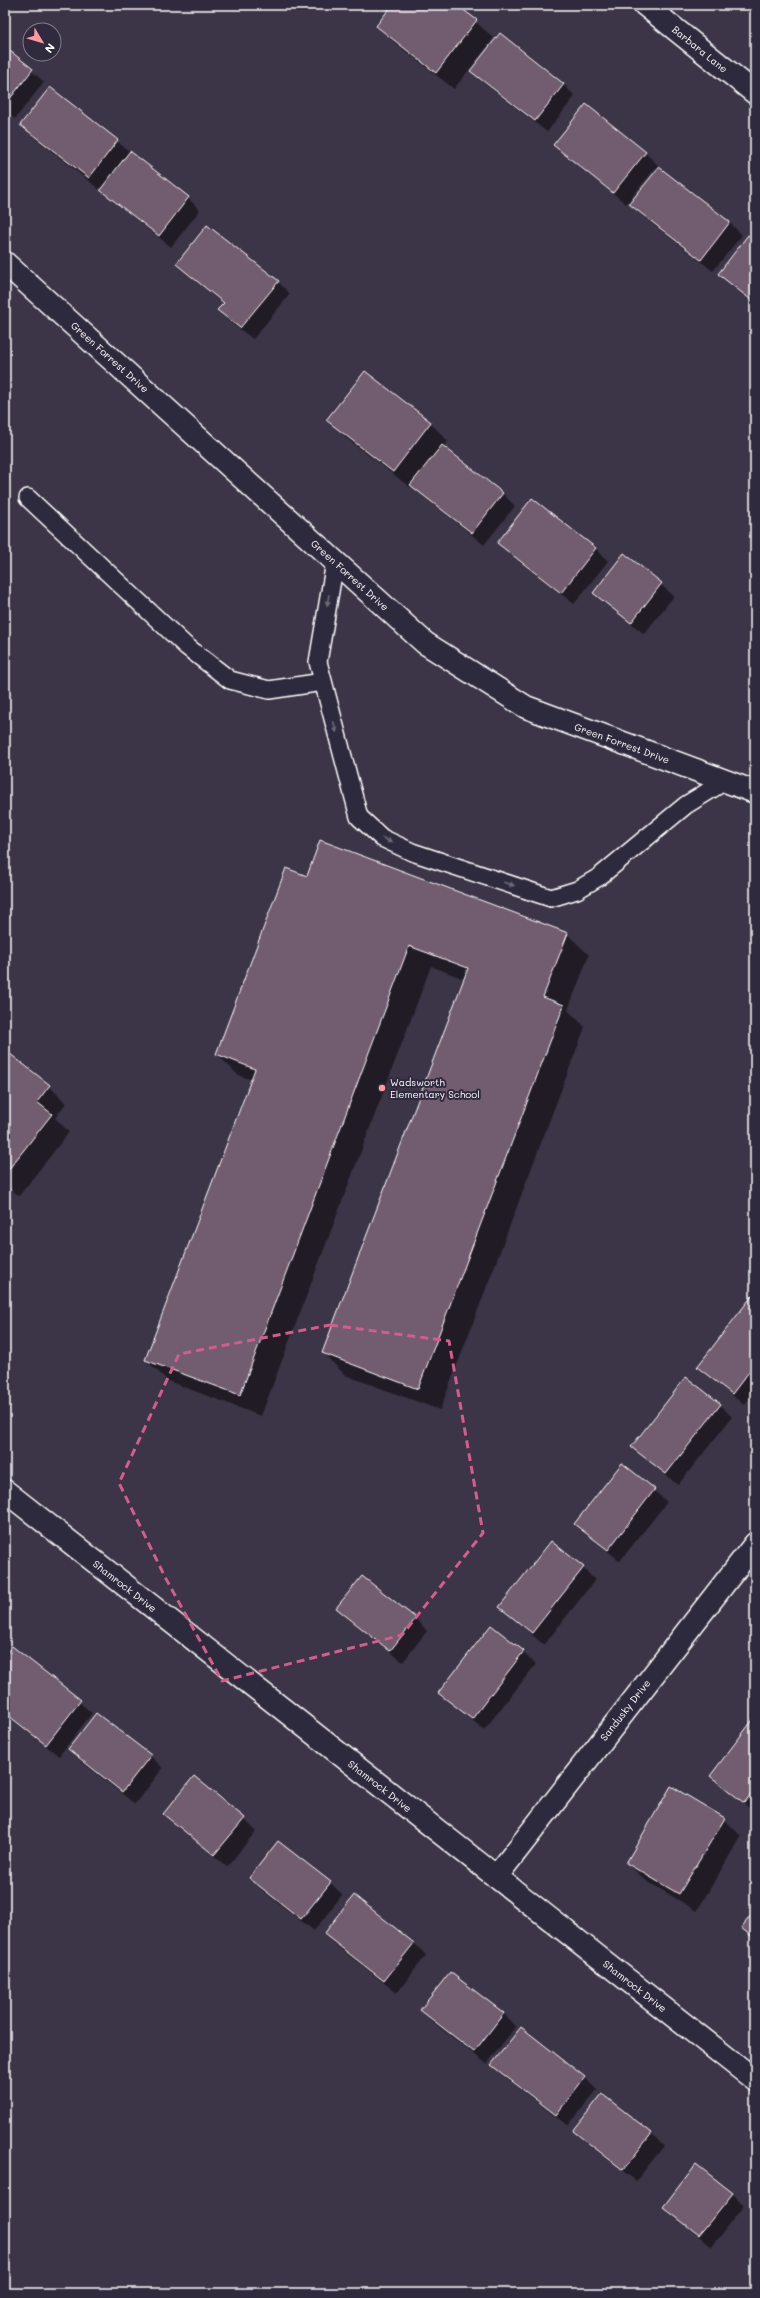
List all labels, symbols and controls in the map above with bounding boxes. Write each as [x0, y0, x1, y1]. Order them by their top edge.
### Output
north arrow [22, 22, 62, 62]
street label: Barbara Lane [669, 22, 731, 76]
text: N [42, 41, 59, 56]
street label: Green Forrest Drive [68, 318, 152, 396]
street label: Green Forrest Drive [308, 536, 392, 614]
one-way arrow [325, 594, 331, 606]
street label: Green Forrest Drive [573, 719, 671, 767]
one-way arrow [332, 721, 338, 733]
one-way arrow [381, 837, 393, 843]
one-way arrow [504, 881, 516, 887]
place label: Wadsworth Elementary School [390, 1075, 480, 1101]
marker: Wadsworth Elementary School [377, 1083, 387, 1093]
street label: Shamrock Drive [90, 1557, 160, 1615]
street label: Sandusky Drive [597, 1676, 653, 1744]
street label: Shamrock Drive [345, 1757, 415, 1815]
street label: Shamrock Drive [600, 1957, 670, 2015]

